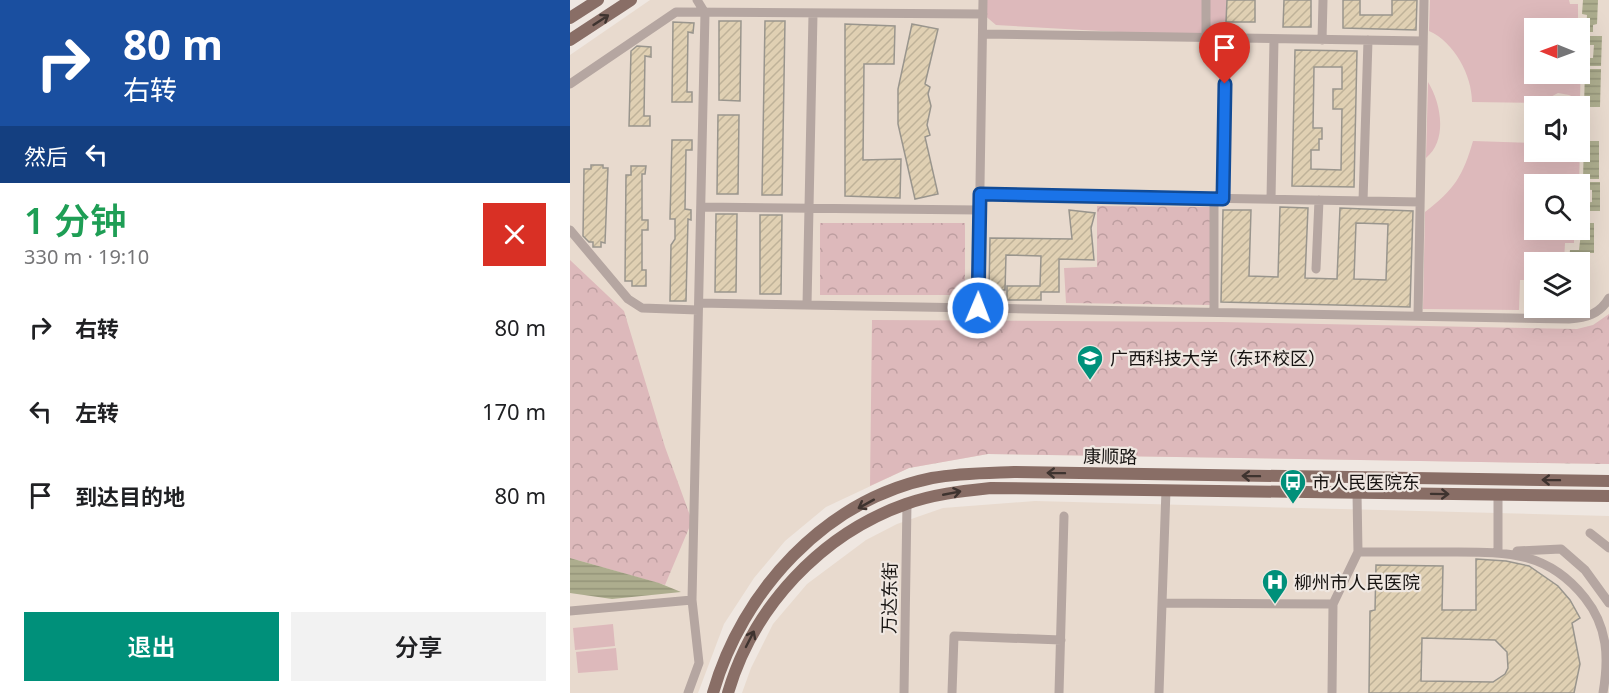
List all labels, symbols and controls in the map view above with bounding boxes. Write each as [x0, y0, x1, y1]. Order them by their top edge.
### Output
one-way arrow [592, 14, 608, 26]
text: 80 m [123, 15, 223, 72]
north arrow [1524, 18, 1590, 84]
map controls [1524, 18, 1590, 318]
pin [1199, 22, 1250, 84]
icon: right [24, 24, 102, 102]
icon: arrive [1208, 31, 1241, 64]
text: 右转 [123, 71, 177, 108]
button: sound [1524, 96, 1590, 162]
icon: left [80, 138, 113, 171]
text: 然后 [24, 141, 68, 171]
button: search [1524, 174, 1590, 240]
text: 1 分钟 [24, 196, 126, 245]
button: close [483, 203, 546, 266]
text: 330 m · 19:10 [24, 243, 149, 270]
button: layers [1524, 252, 1590, 318]
position arrow [946, 276, 1010, 340]
icon: right [24, 311, 57, 344]
text: 80 m [495, 312, 546, 342]
text: 右转 [75, 313, 119, 343]
school or university icon: 广西科技大学（东环校区） [1075, 343, 1105, 381]
place label: 广西科技大学（东环校区） [1110, 346, 1326, 370]
icon: left [24, 395, 57, 428]
text: 170 m [482, 396, 546, 426]
text: 左转 [75, 397, 119, 427]
street label: 康顺路 [1083, 444, 1137, 468]
one-way arrow [1046, 467, 1066, 479]
bus stop icon: 市人民医院东 [1278, 467, 1308, 505]
one-way arrow [1241, 470, 1261, 482]
place label: 市人民医院东 [1312, 470, 1420, 494]
one-way arrow [1541, 475, 1561, 486]
icon: arrive [24, 479, 57, 512]
text: 80 m [495, 480, 546, 510]
text: 到达目的地 [75, 481, 185, 511]
one-way arrow [941, 487, 961, 498]
one-way arrow [1430, 488, 1450, 500]
one-way arrow [858, 498, 875, 510]
street label: 万达东街 [876, 562, 902, 634]
hospital icon: 柳州市人民医院 [1260, 567, 1290, 605]
place label: 柳州市人民医院 [1294, 570, 1420, 594]
button: 退出 [24, 612, 279, 681]
button: 分享 [291, 612, 546, 681]
one-way arrow [745, 630, 757, 648]

